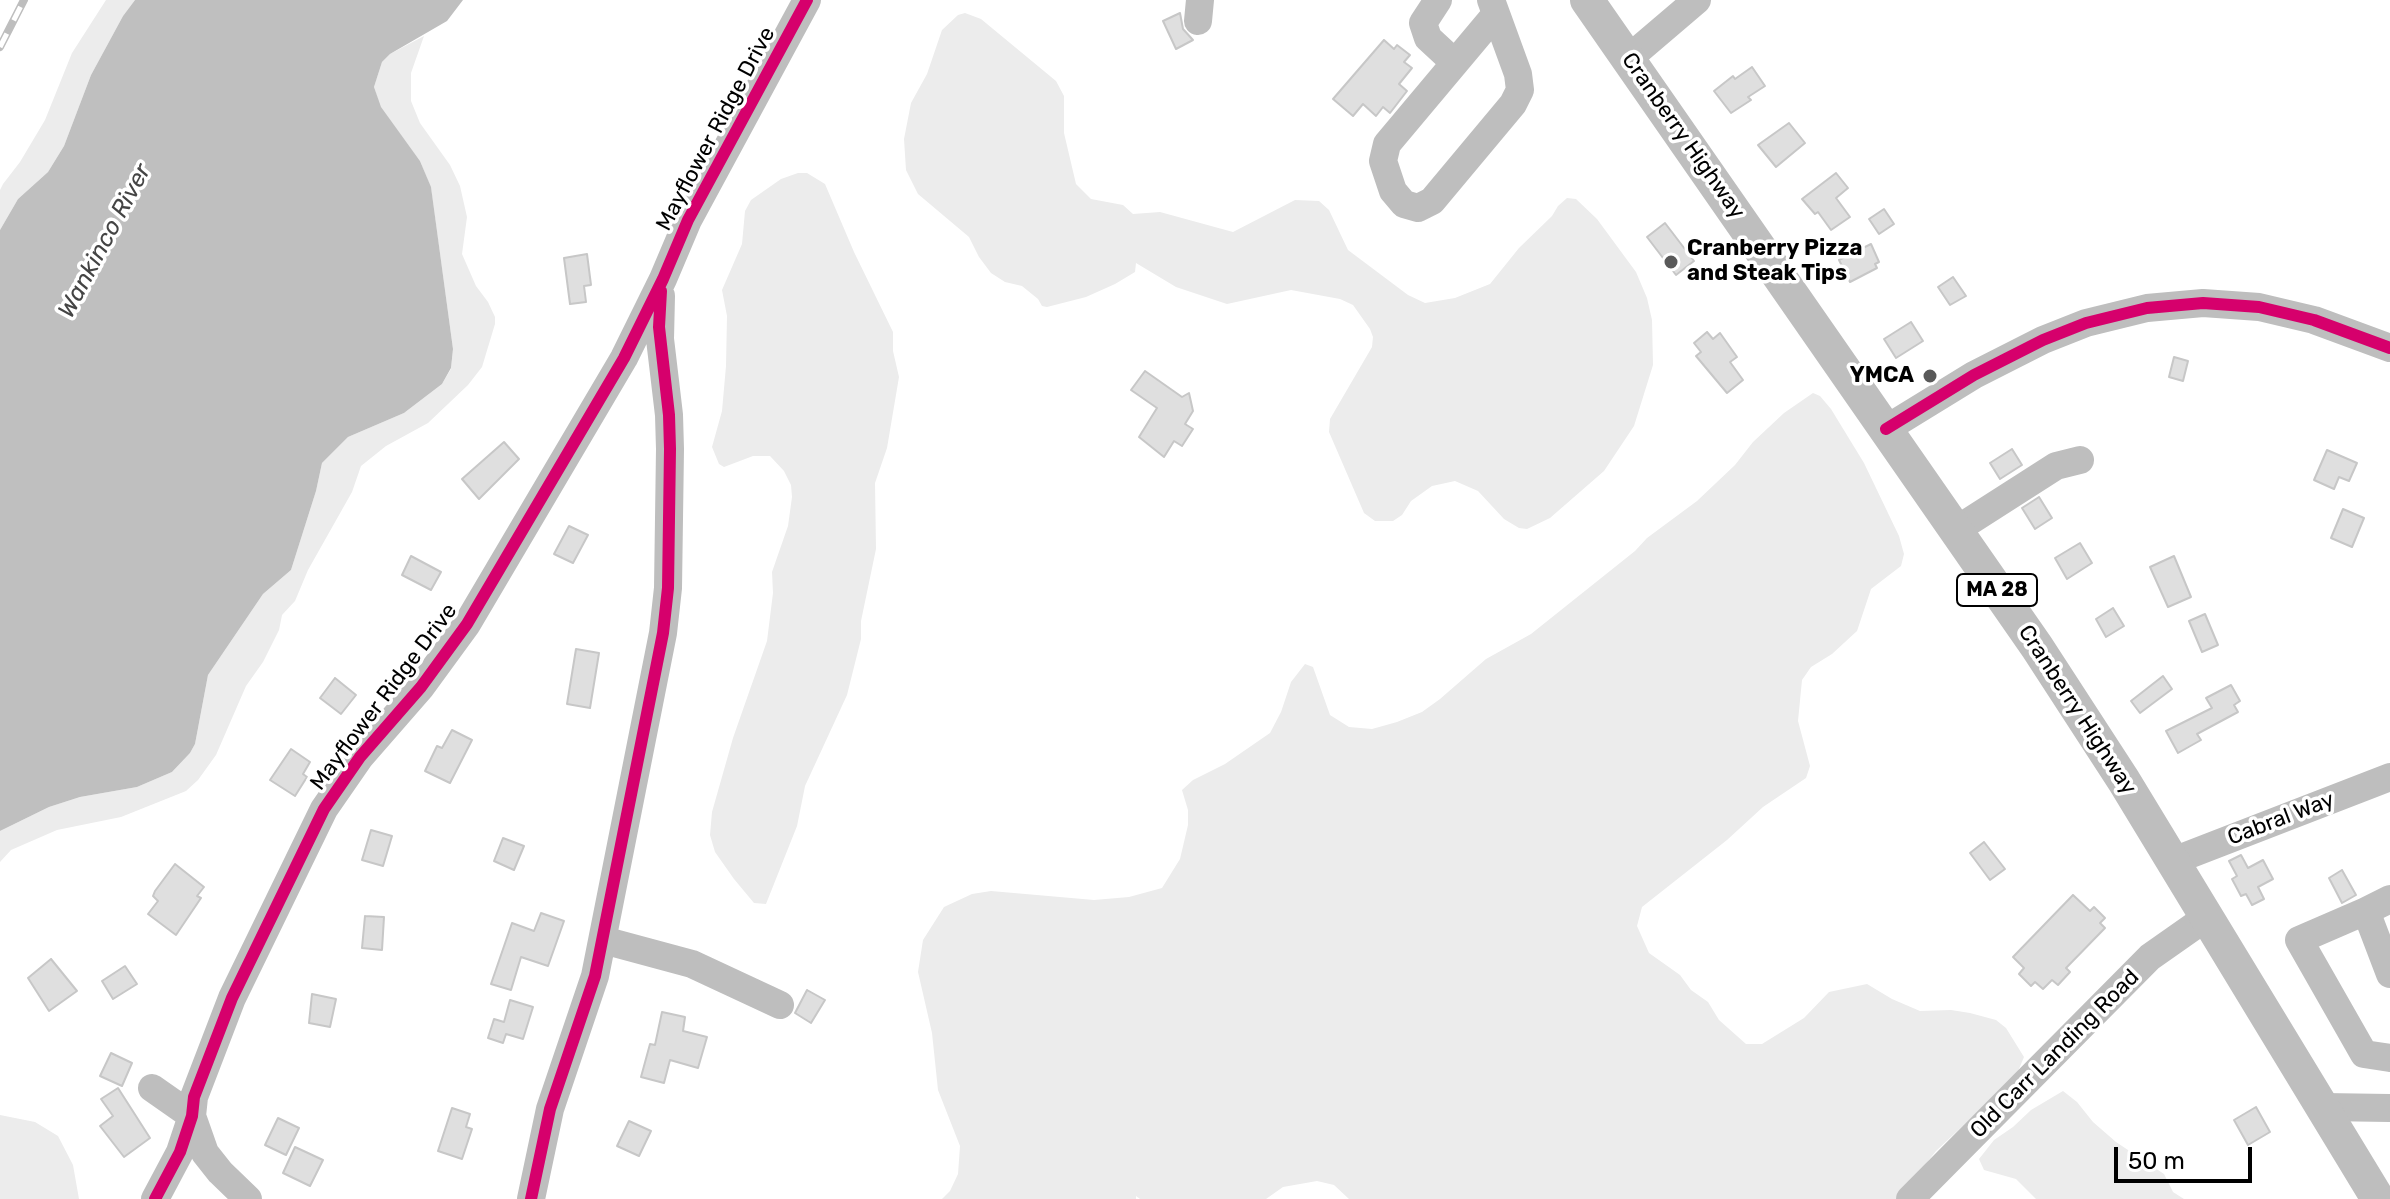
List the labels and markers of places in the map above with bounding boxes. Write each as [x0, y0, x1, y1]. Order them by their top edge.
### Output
place label: Cranberry Pizza and Steak Tips [1687, 236, 1863, 288]
marker: Cranberry Pizza and Steak Tips [1662, 253, 1680, 271]
place label: YMCA [1850, 363, 1914, 389]
marker: YMCA [1921, 367, 1939, 385]

